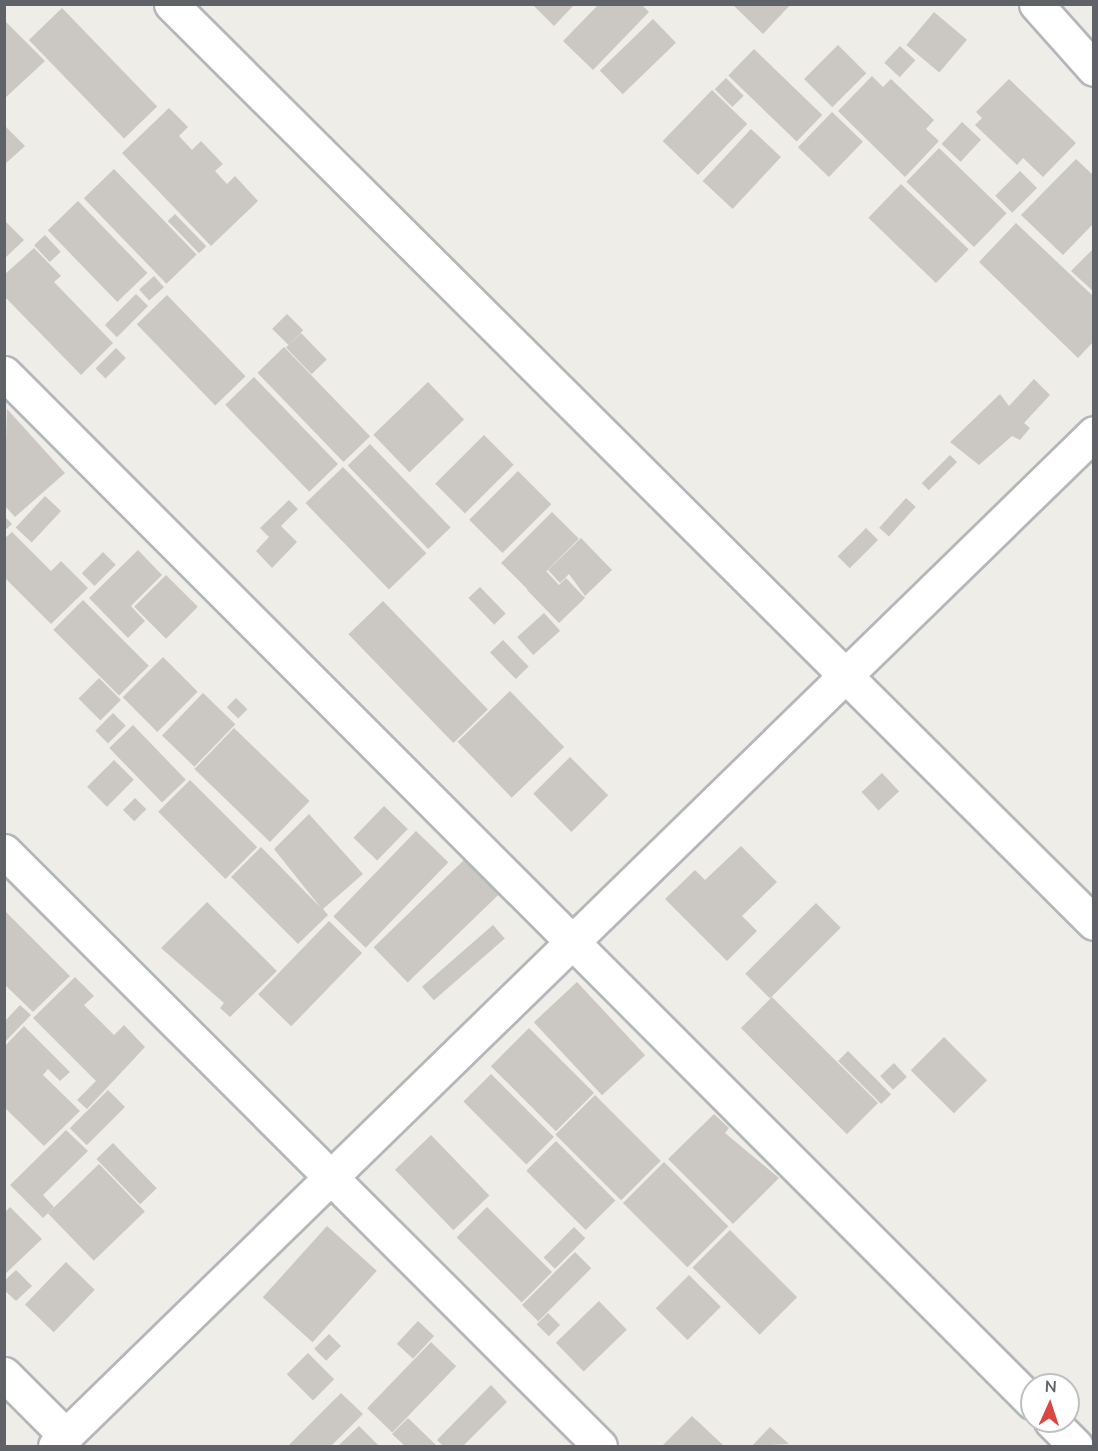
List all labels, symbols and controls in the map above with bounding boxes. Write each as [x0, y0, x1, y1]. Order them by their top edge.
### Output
north arrow [1020, 1373, 1080, 1433]
text: N [1044, 1376, 1057, 1398]

